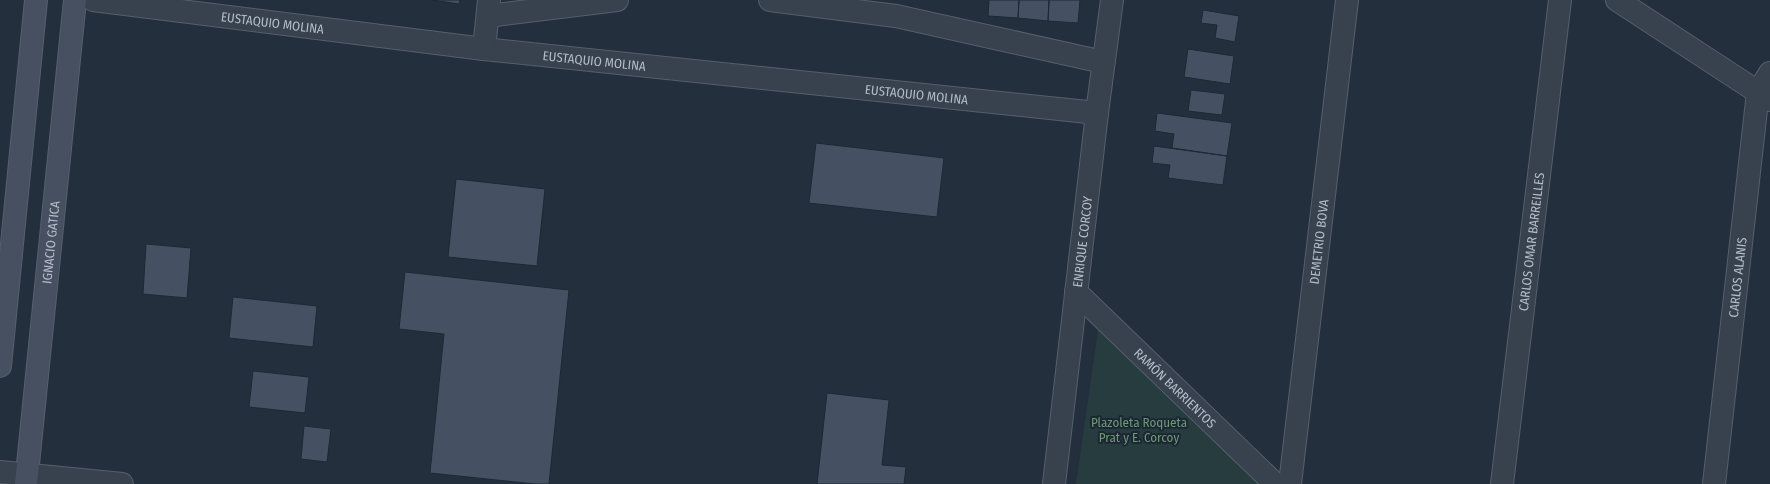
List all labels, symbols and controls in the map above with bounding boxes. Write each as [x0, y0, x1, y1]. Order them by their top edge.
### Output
street label: EUSTAQUIO MOLINA [220, 9, 325, 36]
street label: EUSTAQUIO MOLINA [542, 48, 647, 73]
street label: EUSTAQUIO MOLINA [864, 81, 969, 107]
street label: CARLOS OMAR BARREILLES [1515, 172, 1547, 312]
street label: ENRIQUE CORCOY [1069, 195, 1095, 288]
street label: DEMETRIO BOVA [1306, 198, 1331, 285]
street label: IGNACIO GATICA [39, 200, 62, 284]
street label: CARLOS ALANIS [1725, 236, 1749, 318]
street label: RAMÓN BARRIENTOS [1131, 345, 1219, 431]
park label: Plazoleta Roqueta Prat y E. Corcoy [1091, 415, 1187, 445]

